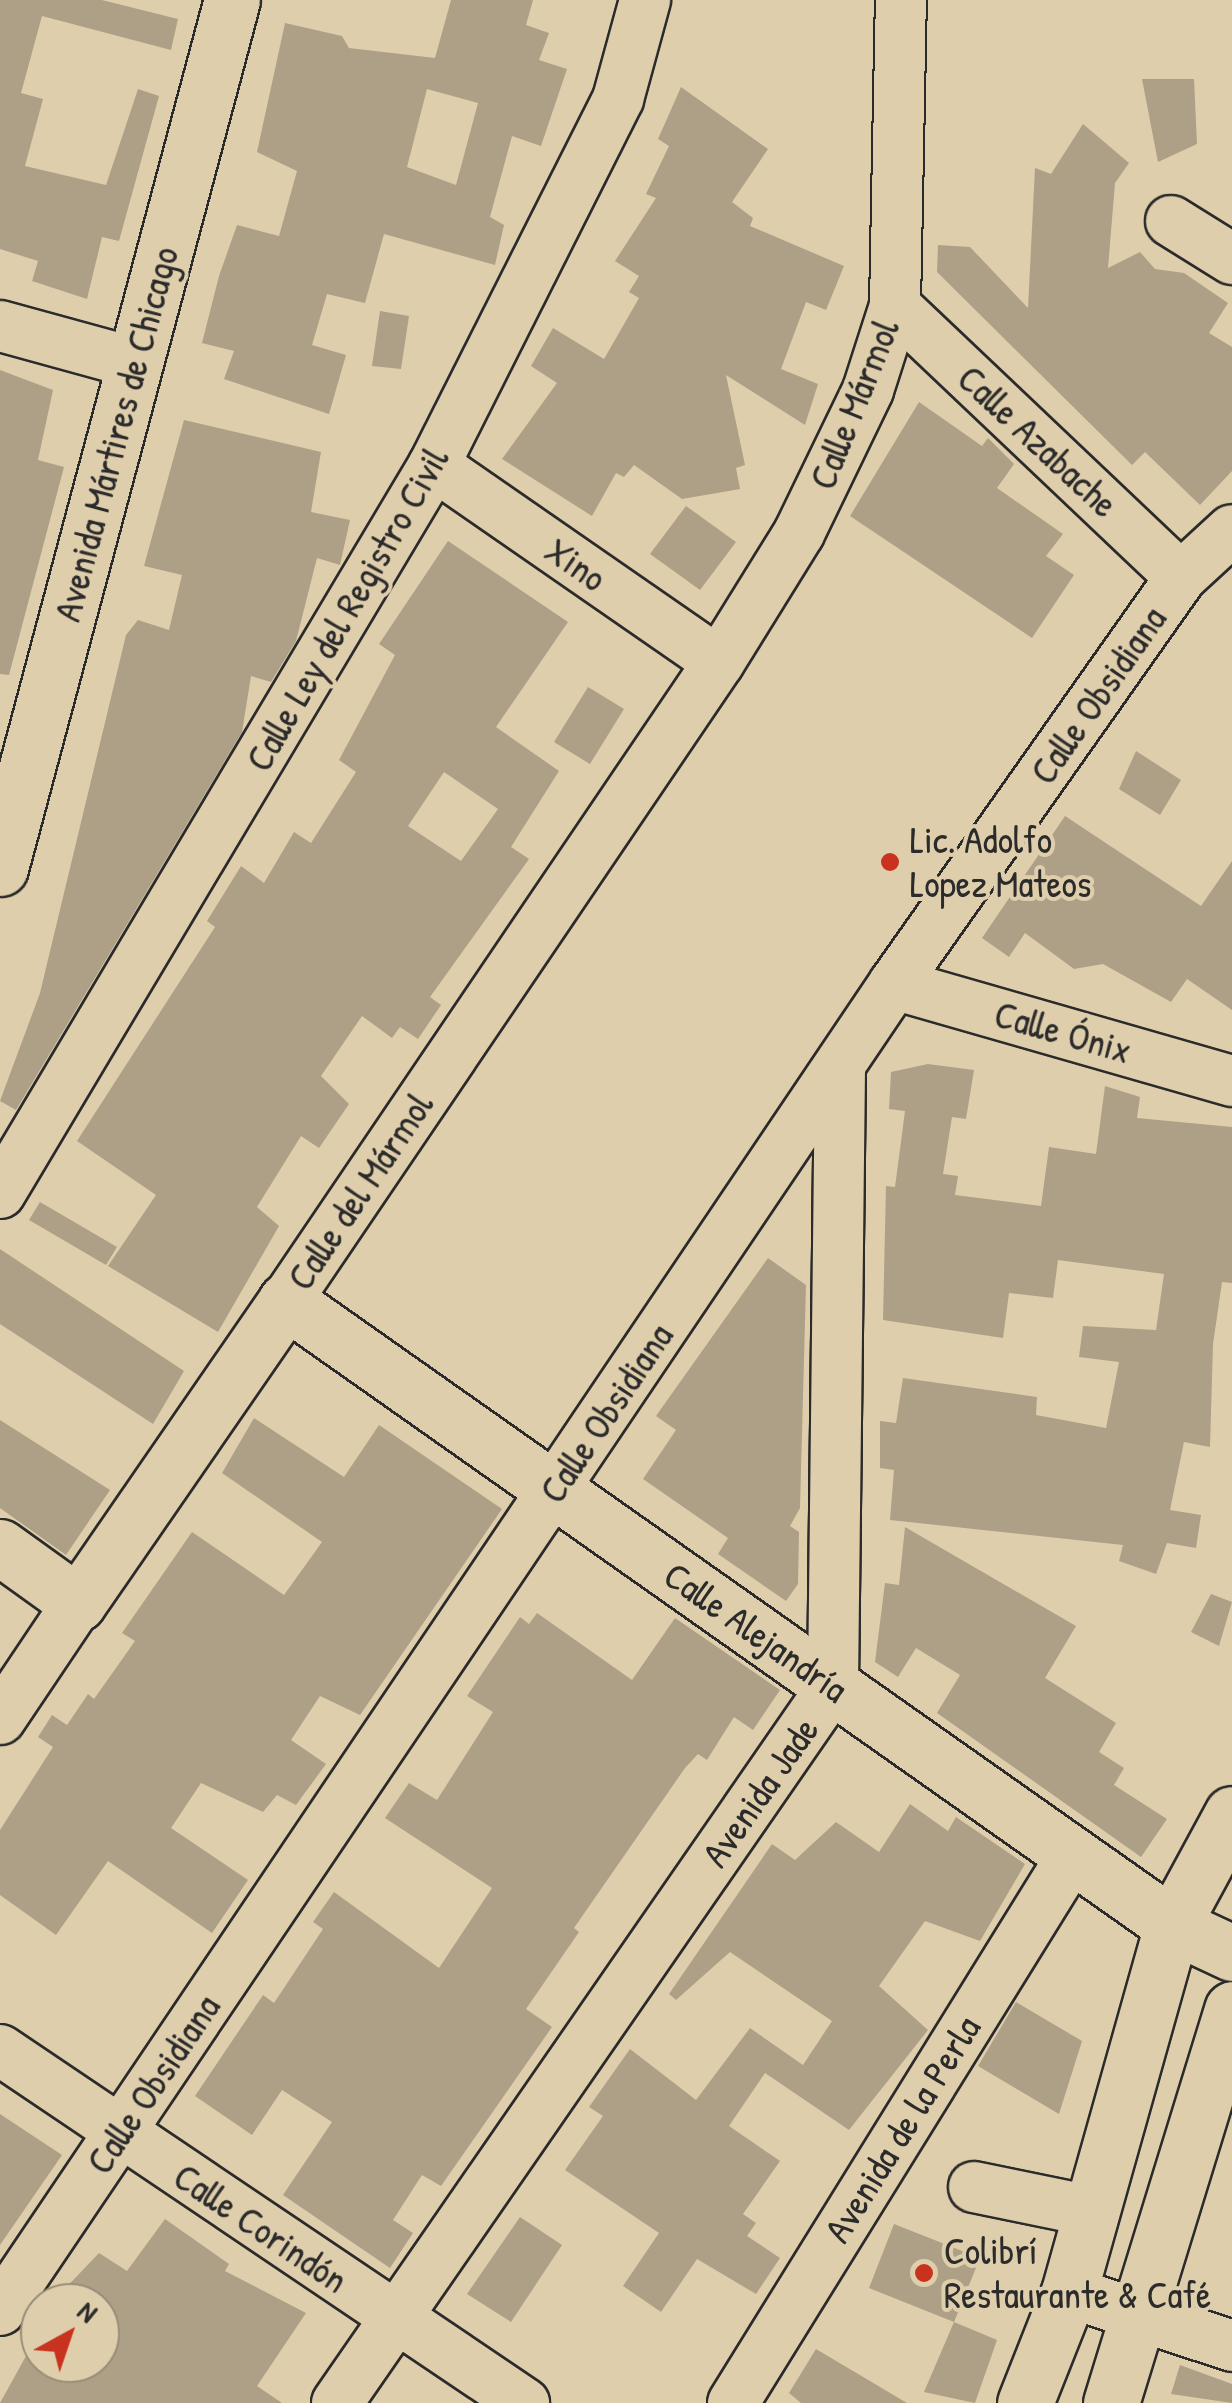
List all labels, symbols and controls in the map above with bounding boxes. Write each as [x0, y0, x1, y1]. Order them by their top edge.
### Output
street label: Avenida Mártires de Chicago [44, 242, 188, 626]
street label: Calle Mármol [799, 312, 909, 496]
street label: Calle Azabache [949, 355, 1127, 527]
street label: Calle Ley del Registro Civil [236, 439, 458, 779]
street label: Xino [537, 527, 615, 601]
street label: Calle Obsidiana [1020, 597, 1176, 793]
place label: Lic. Adolfo Lopez Mateos [910, 817, 1091, 906]
marker: Lic. Adolfo Lopez Mateos [879, 851, 901, 873]
street label: Calle Ónix [990, 991, 1136, 1073]
street label: Calle del Mármol [277, 1084, 443, 1298]
street label: Calle Obsidiana [529, 1315, 683, 1511]
street label: Calle Alejandría [655, 1552, 857, 1712]
street label: Avenida Jade [692, 1709, 828, 1875]
street label: Calle Obsidiana [76, 1986, 230, 2182]
street label: Avenida de la Perla [814, 2007, 990, 2251]
street label: Calle Corindón [165, 2153, 357, 2303]
place label: Colibrí Restaurante & Café [944, 2228, 1211, 2318]
marker: Colibrí Restaurante & Café [913, 2262, 935, 2284]
north arrow [20, 2283, 120, 2383]
text: N [70, 2292, 106, 2331]

